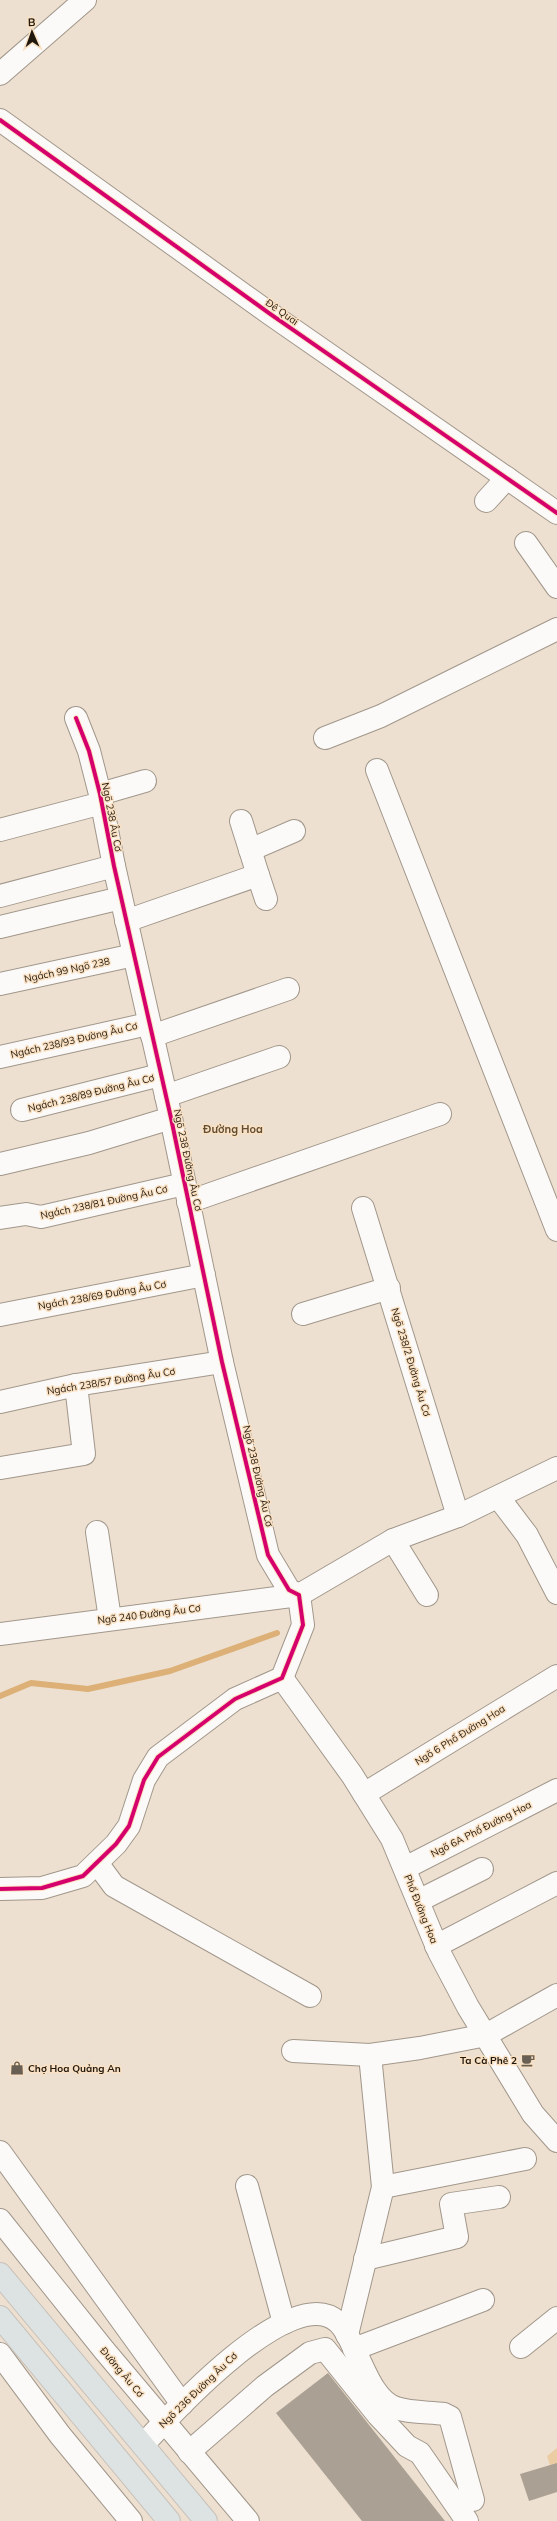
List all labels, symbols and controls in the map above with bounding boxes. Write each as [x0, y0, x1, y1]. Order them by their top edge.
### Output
north arrow [12, 12, 52, 52]
text: B [28, 15, 36, 29]
street label: Đê Quai [263, 296, 301, 328]
street label: Ngõ 238 Âu Cơ [99, 781, 125, 853]
street label: Ngách 99 Ngõ 238 [23, 955, 111, 985]
street label: Ngách 238/93 Đường Âu Cơ [9, 1019, 139, 1061]
street label: Ngách 238/89 Đường Âu Cơ [26, 1071, 156, 1115]
street label: Ngõ 238 Đường Âu Cơ [171, 1108, 205, 1212]
district label: Đường Hoa [202, 1122, 263, 1136]
street label: Ngách 238/81 Đường Âu Cơ [39, 1182, 169, 1222]
street label: Ngách 238/69 Đường Âu Cơ [37, 1277, 167, 1313]
street label: Ngõ 238/2 Đường Âu Cơ [388, 1306, 434, 1418]
street label: Ngách 238/57 Đường Âu Cơ [46, 1364, 176, 1398]
street label: Ngõ 238 Đường Âu Cơ [240, 1424, 276, 1528]
street label: Ngõ 240 Đường Âu Cơ [97, 1601, 202, 1627]
street label: Ngõ 6 Phố Đường Hoa [412, 1702, 508, 1768]
street label: Ngõ 6A Phố Đường Hoa [428, 1798, 534, 1860]
street label: Phố Đường Hoa [401, 1872, 441, 1946]
cafe icon: Ta Cà Phê 2 [520, 2052, 536, 2068]
place label: Ta Cà Phê 2 [460, 2054, 517, 2067]
shop icon: Chợ Hoa Quảng An [9, 2060, 25, 2076]
place label: Chợ Hoa Quảng An [28, 2062, 121, 2075]
street label: Đường Âu Cơ [97, 2344, 147, 2400]
street label: Ngõ 236 Đường Âu Cơ [156, 2349, 240, 2431]

